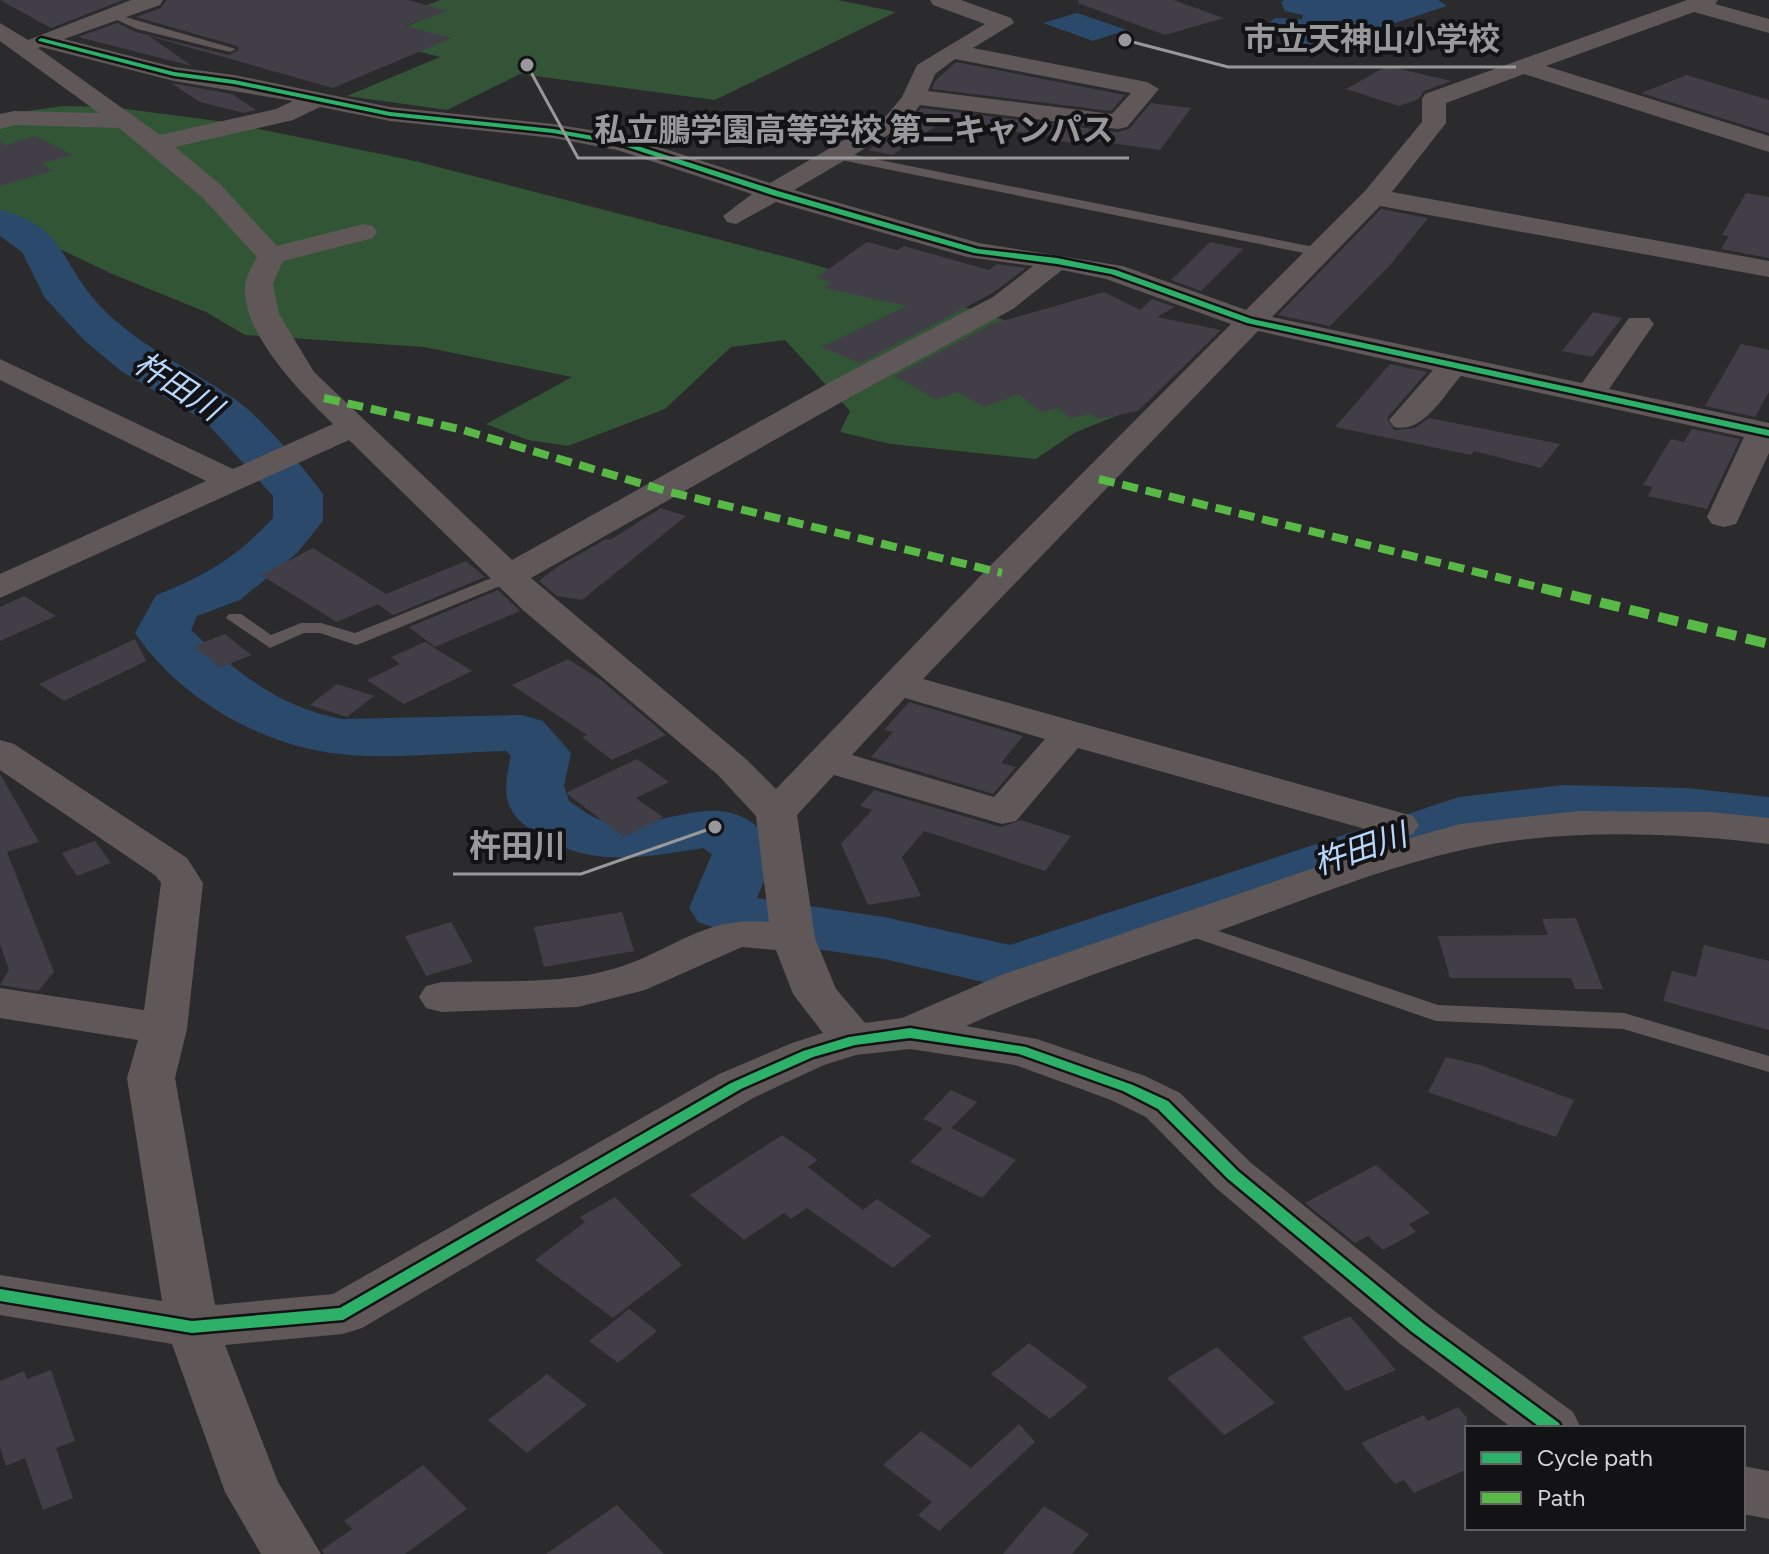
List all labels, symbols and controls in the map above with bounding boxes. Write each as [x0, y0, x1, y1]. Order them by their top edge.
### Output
callout: 市立天神山小学校 [1228, 11, 1516, 67]
text: 市立天神山小学校 [1244, 20, 1500, 58]
callout: 私立鵬学園高等学校 第二キャンパス [578, 102, 1129, 158]
text: 私立鵬学園高等学校 第二キャンパス [594, 111, 1114, 149]
water label: 杵田川 [127, 344, 231, 430]
water label: 杵田川 [1308, 814, 1414, 883]
callout: 杵田川 [453, 818, 581, 874]
text: 杵田川 [469, 827, 565, 865]
legend [1465, 1426, 1745, 1530]
text: Cycle path [1537, 1443, 1653, 1472]
text: Path [1537, 1483, 1585, 1512]

